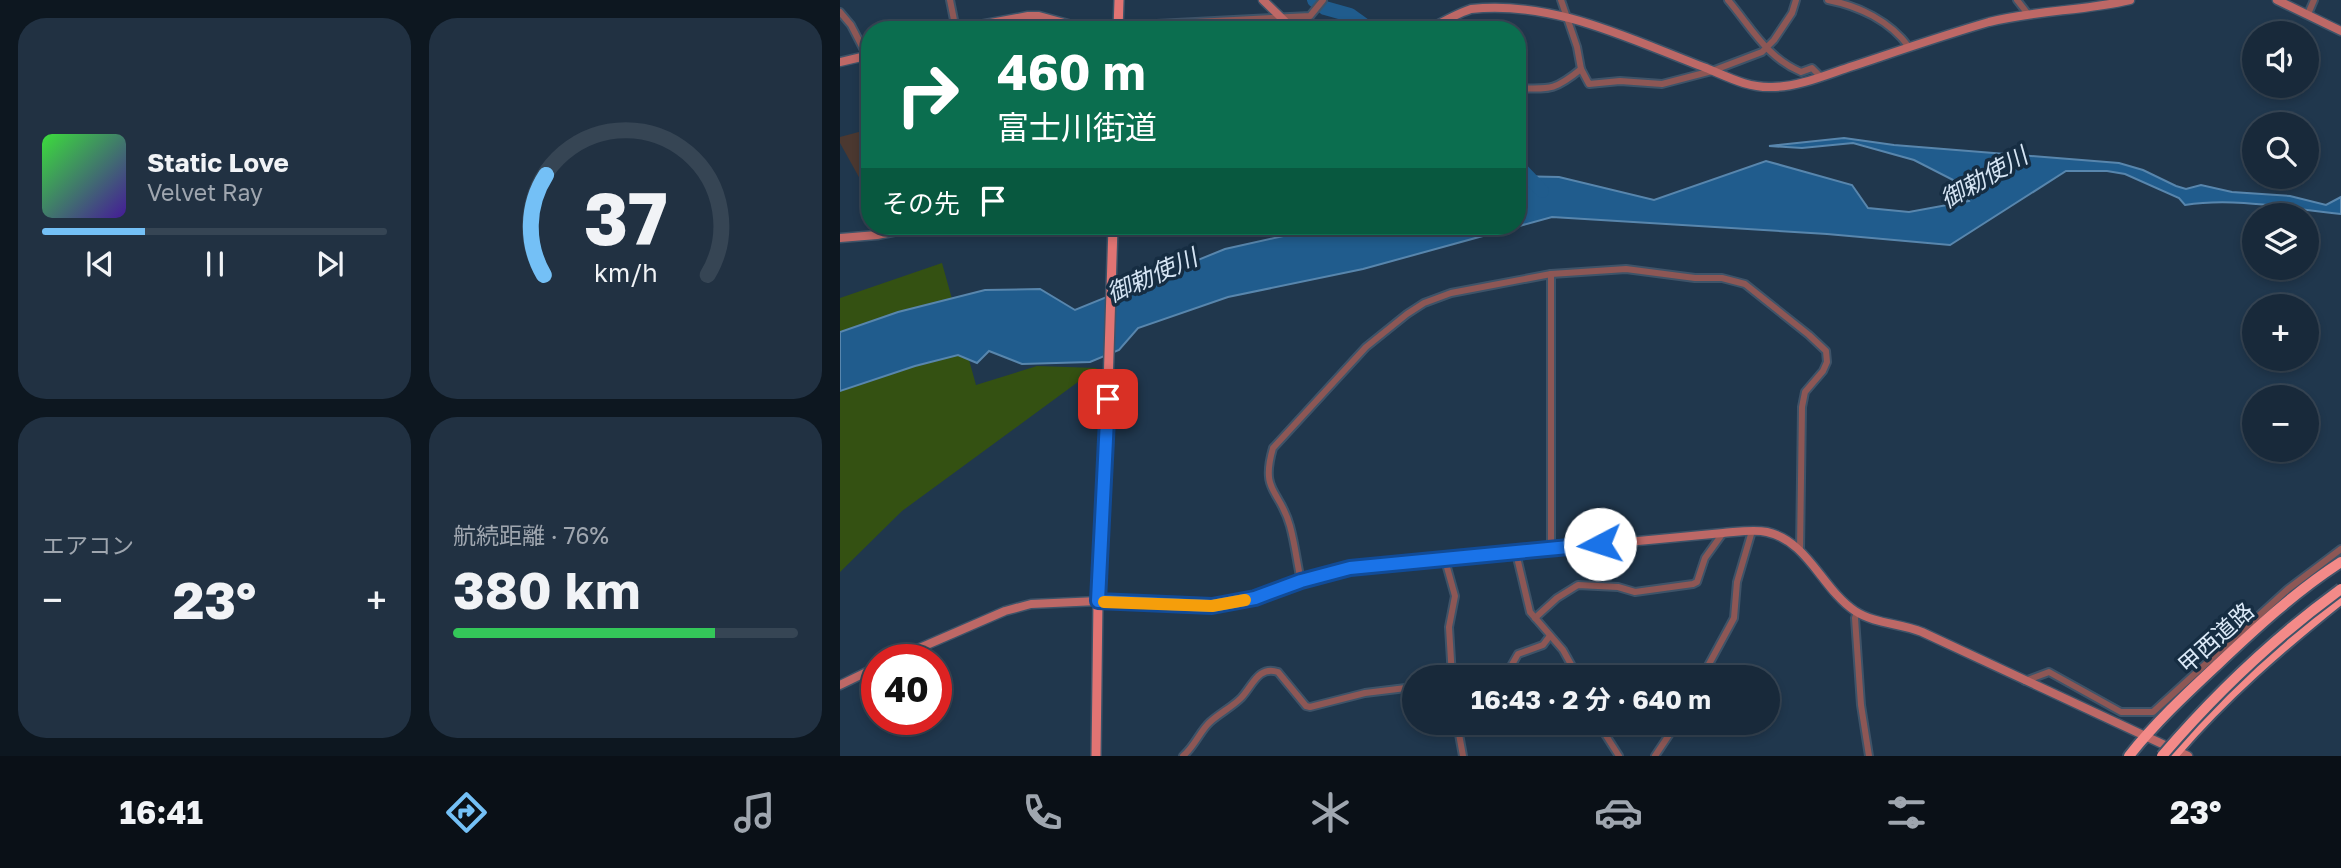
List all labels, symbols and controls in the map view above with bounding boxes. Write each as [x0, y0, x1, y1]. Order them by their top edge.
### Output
map controls [2242, 21, 2319, 462]
button: sound [2242, 21, 2319, 98]
text: 460 m [997, 42, 1146, 101]
icon: right [882, 49, 973, 140]
text: 富士川街道 [997, 108, 1157, 146]
button: search [2242, 112, 2319, 189]
water label: 御勅使川 [1934, 139, 2035, 213]
text: Static Love [147, 147, 289, 178]
text: 37 [583, 174, 668, 261]
text: Velvet Ray [147, 178, 263, 206]
icon: arrive [974, 182, 1012, 220]
text: その先 [882, 188, 960, 219]
button: layers [2242, 203, 2319, 280]
water label: 御勅使川 [1102, 241, 1204, 307]
icon: previous [81, 245, 119, 283]
icon: pause [196, 245, 234, 283]
icon: next [311, 245, 349, 283]
text: km/h [594, 257, 657, 288]
button: + [2242, 294, 2319, 371]
pin [1078, 369, 1138, 429]
icon: arrive [1089, 380, 1127, 418]
button: − [2242, 385, 2319, 462]
position arrow [1563, 507, 1637, 581]
text: 航続距離 · 76% [453, 521, 609, 549]
text: エアコン [42, 531, 134, 559]
text: 380 km [453, 558, 640, 620]
text: 23° [173, 568, 256, 630]
text: − [42, 577, 63, 622]
text: + [366, 577, 387, 622]
street label: 甲西道路 [2172, 596, 2259, 678]
speed limit sign: 40 [861, 644, 952, 735]
text: 16:43 · 2 分 · 640 m [1471, 684, 1711, 715]
icon: directions [442, 788, 491, 837]
icon: music [730, 788, 779, 837]
icon: phone [1018, 788, 1067, 837]
icon: climate [1306, 788, 1355, 837]
icon: car [1594, 788, 1643, 837]
icon: filters [1882, 788, 1931, 837]
text: 16:41 [119, 793, 203, 831]
text: 23° [2170, 793, 2221, 831]

